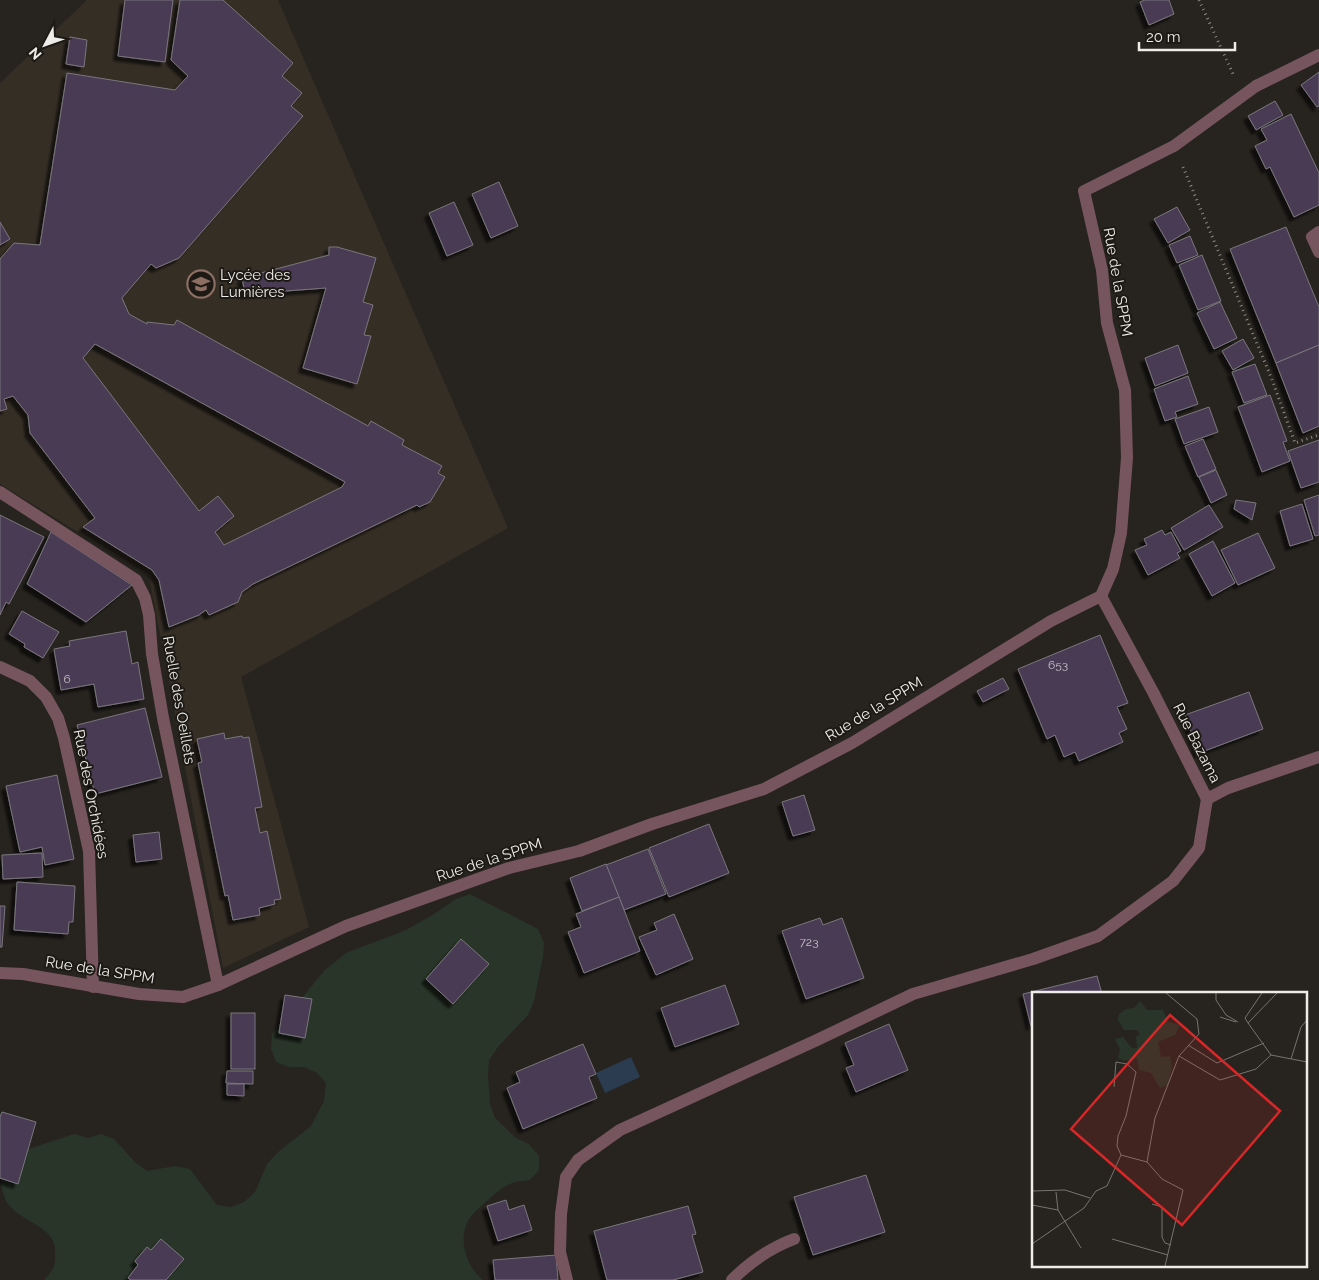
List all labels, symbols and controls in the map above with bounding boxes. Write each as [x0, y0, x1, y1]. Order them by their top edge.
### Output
north arrow [20, 20, 70, 70]
scale bar [1139, 20, 1235, 52]
text: 20 m [1146, 28, 1181, 46]
text: N [26, 44, 45, 63]
street label: Rue de la SPPM [1100, 226, 1136, 338]
place label: Lycée des Lumières [220, 266, 290, 301]
school or university icon: Lycée des Lumières [186, 269, 216, 299]
street label: Ruelle des Oeillets [159, 634, 199, 766]
house number: 653 [1048, 658, 1068, 672]
house number: 6 [63, 672, 71, 686]
street label: Rue de la SPPM [822, 673, 926, 745]
street label: Rue Bazama [1169, 700, 1225, 786]
street label: Rue des Orchidées [70, 728, 112, 860]
street label: Rue de la SPPM [434, 834, 544, 886]
house number: 723 [799, 935, 819, 949]
street label: Rue de la SPPM [44, 952, 156, 988]
inset map [1032, 992, 1306, 1268]

